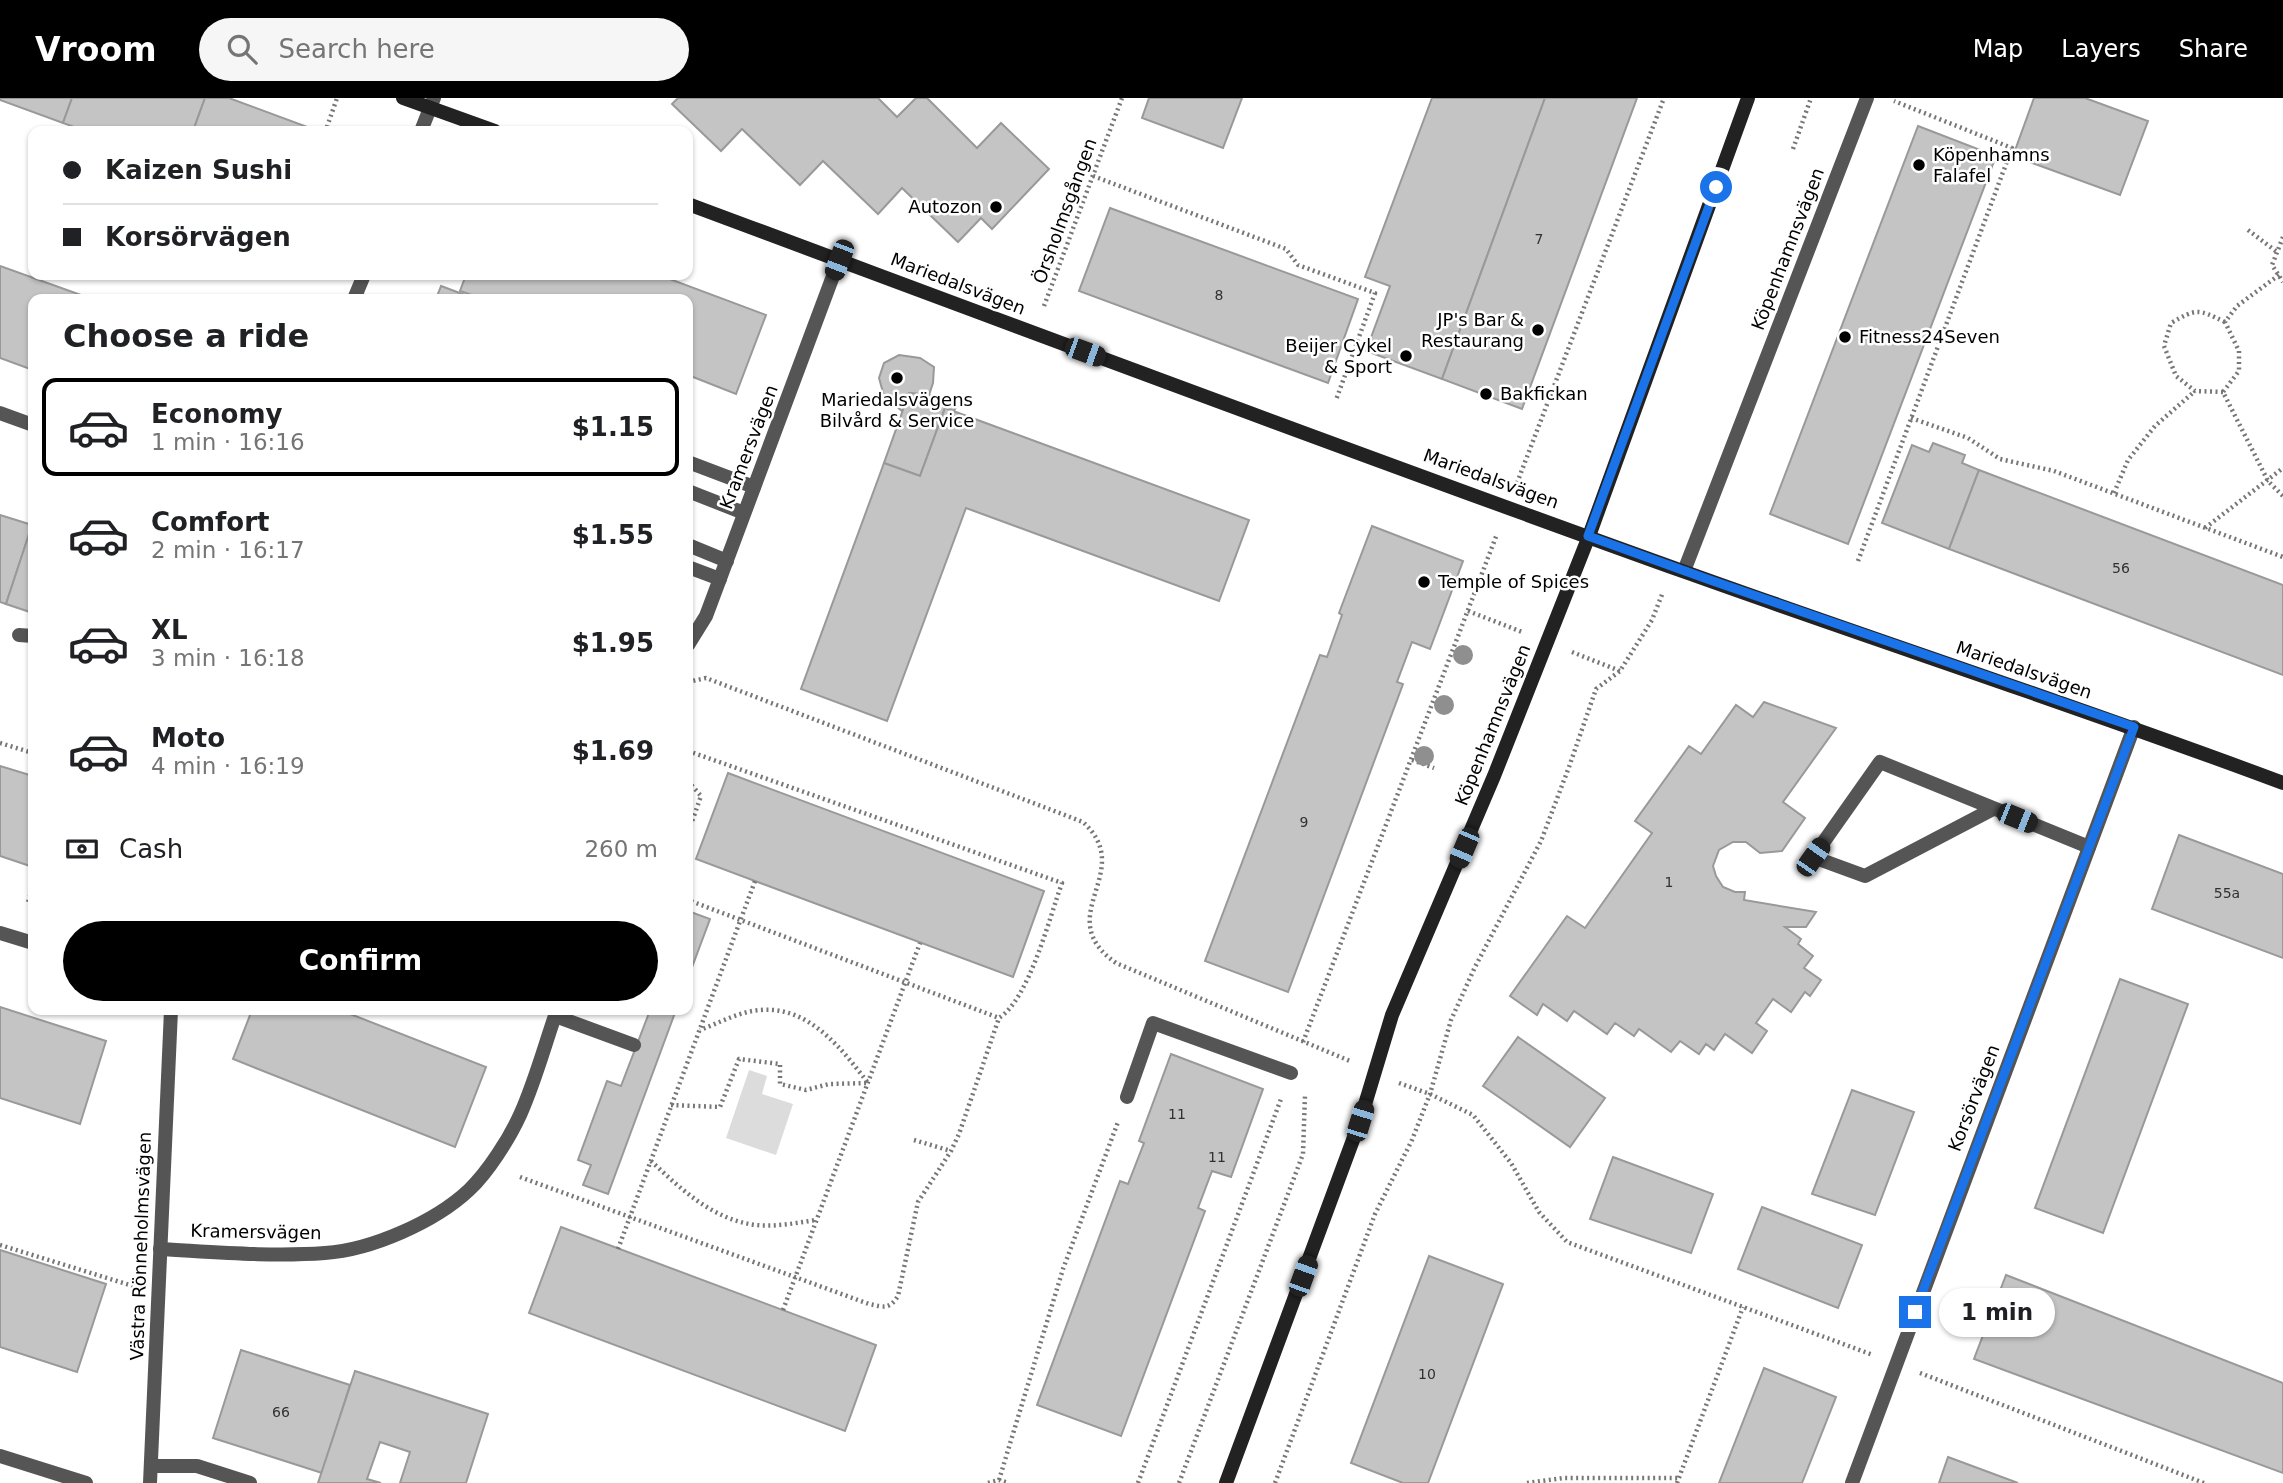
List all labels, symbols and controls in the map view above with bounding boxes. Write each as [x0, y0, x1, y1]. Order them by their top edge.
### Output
search box [199, 18, 689, 81]
text: Vroom [35, 30, 157, 69]
icon: search [223, 30, 261, 68]
text: Search here [279, 34, 435, 64]
text: Map [1973, 35, 2023, 63]
text: Layers [2061, 35, 2141, 63]
text: Share [2179, 35, 2248, 63]
street label: Örsholmsgången [1028, 135, 1101, 286]
place label: Köpenhamns Falafel [1933, 144, 2050, 186]
text: Kaizen Sushi [105, 155, 292, 185]
marker: Köpenhamns Falafel [1911, 157, 1927, 173]
street label: Köpenhamnsvägen [1747, 165, 1828, 333]
route start [1700, 171, 1732, 203]
place label: Autozon [908, 196, 982, 217]
marker: Autozon [988, 199, 1004, 215]
text: Korsörvägen [105, 222, 291, 252]
house number: 7 [1535, 231, 1543, 247]
car [822, 237, 857, 283]
street label: Mariedalsvägen [888, 248, 1028, 319]
house number: 8 [1215, 287, 1223, 303]
place label: JP's Bar & Restaurang [1421, 309, 1524, 351]
text: Choose a ride [63, 317, 309, 355]
marker: JP's Bar & Restaurang [1530, 322, 1546, 338]
place label: Fitness24Seven [1859, 326, 2000, 347]
marker: Fitness24Seven [1837, 329, 1853, 345]
car [1062, 335, 1109, 369]
place label: Beijer Cykel & Sport [1285, 335, 1392, 377]
marker: Beijer Cykel & Sport [1398, 348, 1414, 364]
marker: Mariedalsvägens Bilvård & Service [889, 370, 905, 386]
street label: Kramersvägen [715, 382, 782, 512]
place label: Bakfickan [1500, 383, 1588, 404]
marker: Bakfickan [1478, 386, 1494, 402]
place label: Mariedalsvägens Bilvård & Service [820, 389, 974, 431]
icon: car [67, 396, 130, 459]
text: Economy [151, 399, 282, 429]
text: $1.15 [572, 412, 654, 442]
text: 1 min · 16:16 [151, 429, 305, 455]
street label: Mariedalsvägen [1421, 444, 1562, 513]
icon: car [67, 504, 130, 567]
text: Comfort [151, 507, 269, 537]
text: $1.55 [572, 520, 654, 550]
text: 2 min · 16:17 [151, 537, 305, 563]
house number: 56 [2112, 560, 2130, 576]
place label: Temple of Spices [1437, 571, 1589, 592]
marker: Temple of Spices [1416, 574, 1432, 590]
icon: car [67, 612, 130, 675]
text: XL [151, 615, 188, 645]
text: $1.95 [572, 628, 654, 658]
street label: Mariedalsvägen [1953, 636, 2095, 703]
street label: Köpenhamnsvägen [1451, 641, 1535, 809]
text: 3 min · 16:18 [151, 645, 305, 671]
icon: car [67, 720, 130, 783]
text: Moto [151, 723, 225, 753]
text: $1.69 [572, 736, 654, 766]
text: 4 min · 16:19 [151, 753, 305, 779]
car [1994, 800, 2041, 836]
house number: 9 [1300, 814, 1308, 830]
car [1447, 825, 1482, 871]
icon: cash [63, 830, 101, 868]
text: Cash [119, 834, 183, 864]
car [1793, 834, 1834, 880]
text: 260 m [584, 836, 658, 862]
house number: 1 [1665, 874, 1673, 890]
house number: 55a [2214, 885, 2240, 901]
button: Confirm [63, 921, 658, 1001]
street label: Korsörvägen [1944, 1041, 2004, 1154]
car [1344, 1098, 1377, 1144]
house number: 11 [1168, 1106, 1186, 1122]
street label: Västra Rönneholmsvägen [126, 1131, 155, 1361]
house number: 11 [1208, 1149, 1226, 1165]
street label: Kramersvägen [190, 1220, 322, 1243]
car [1286, 1253, 1321, 1299]
callout: 1 min [1940, 1288, 2055, 1336]
route end [1899, 1296, 1931, 1328]
text: 1 min [1961, 1299, 2033, 1325]
house number: 10 [1418, 1366, 1436, 1382]
house number: 66 [272, 1404, 290, 1420]

